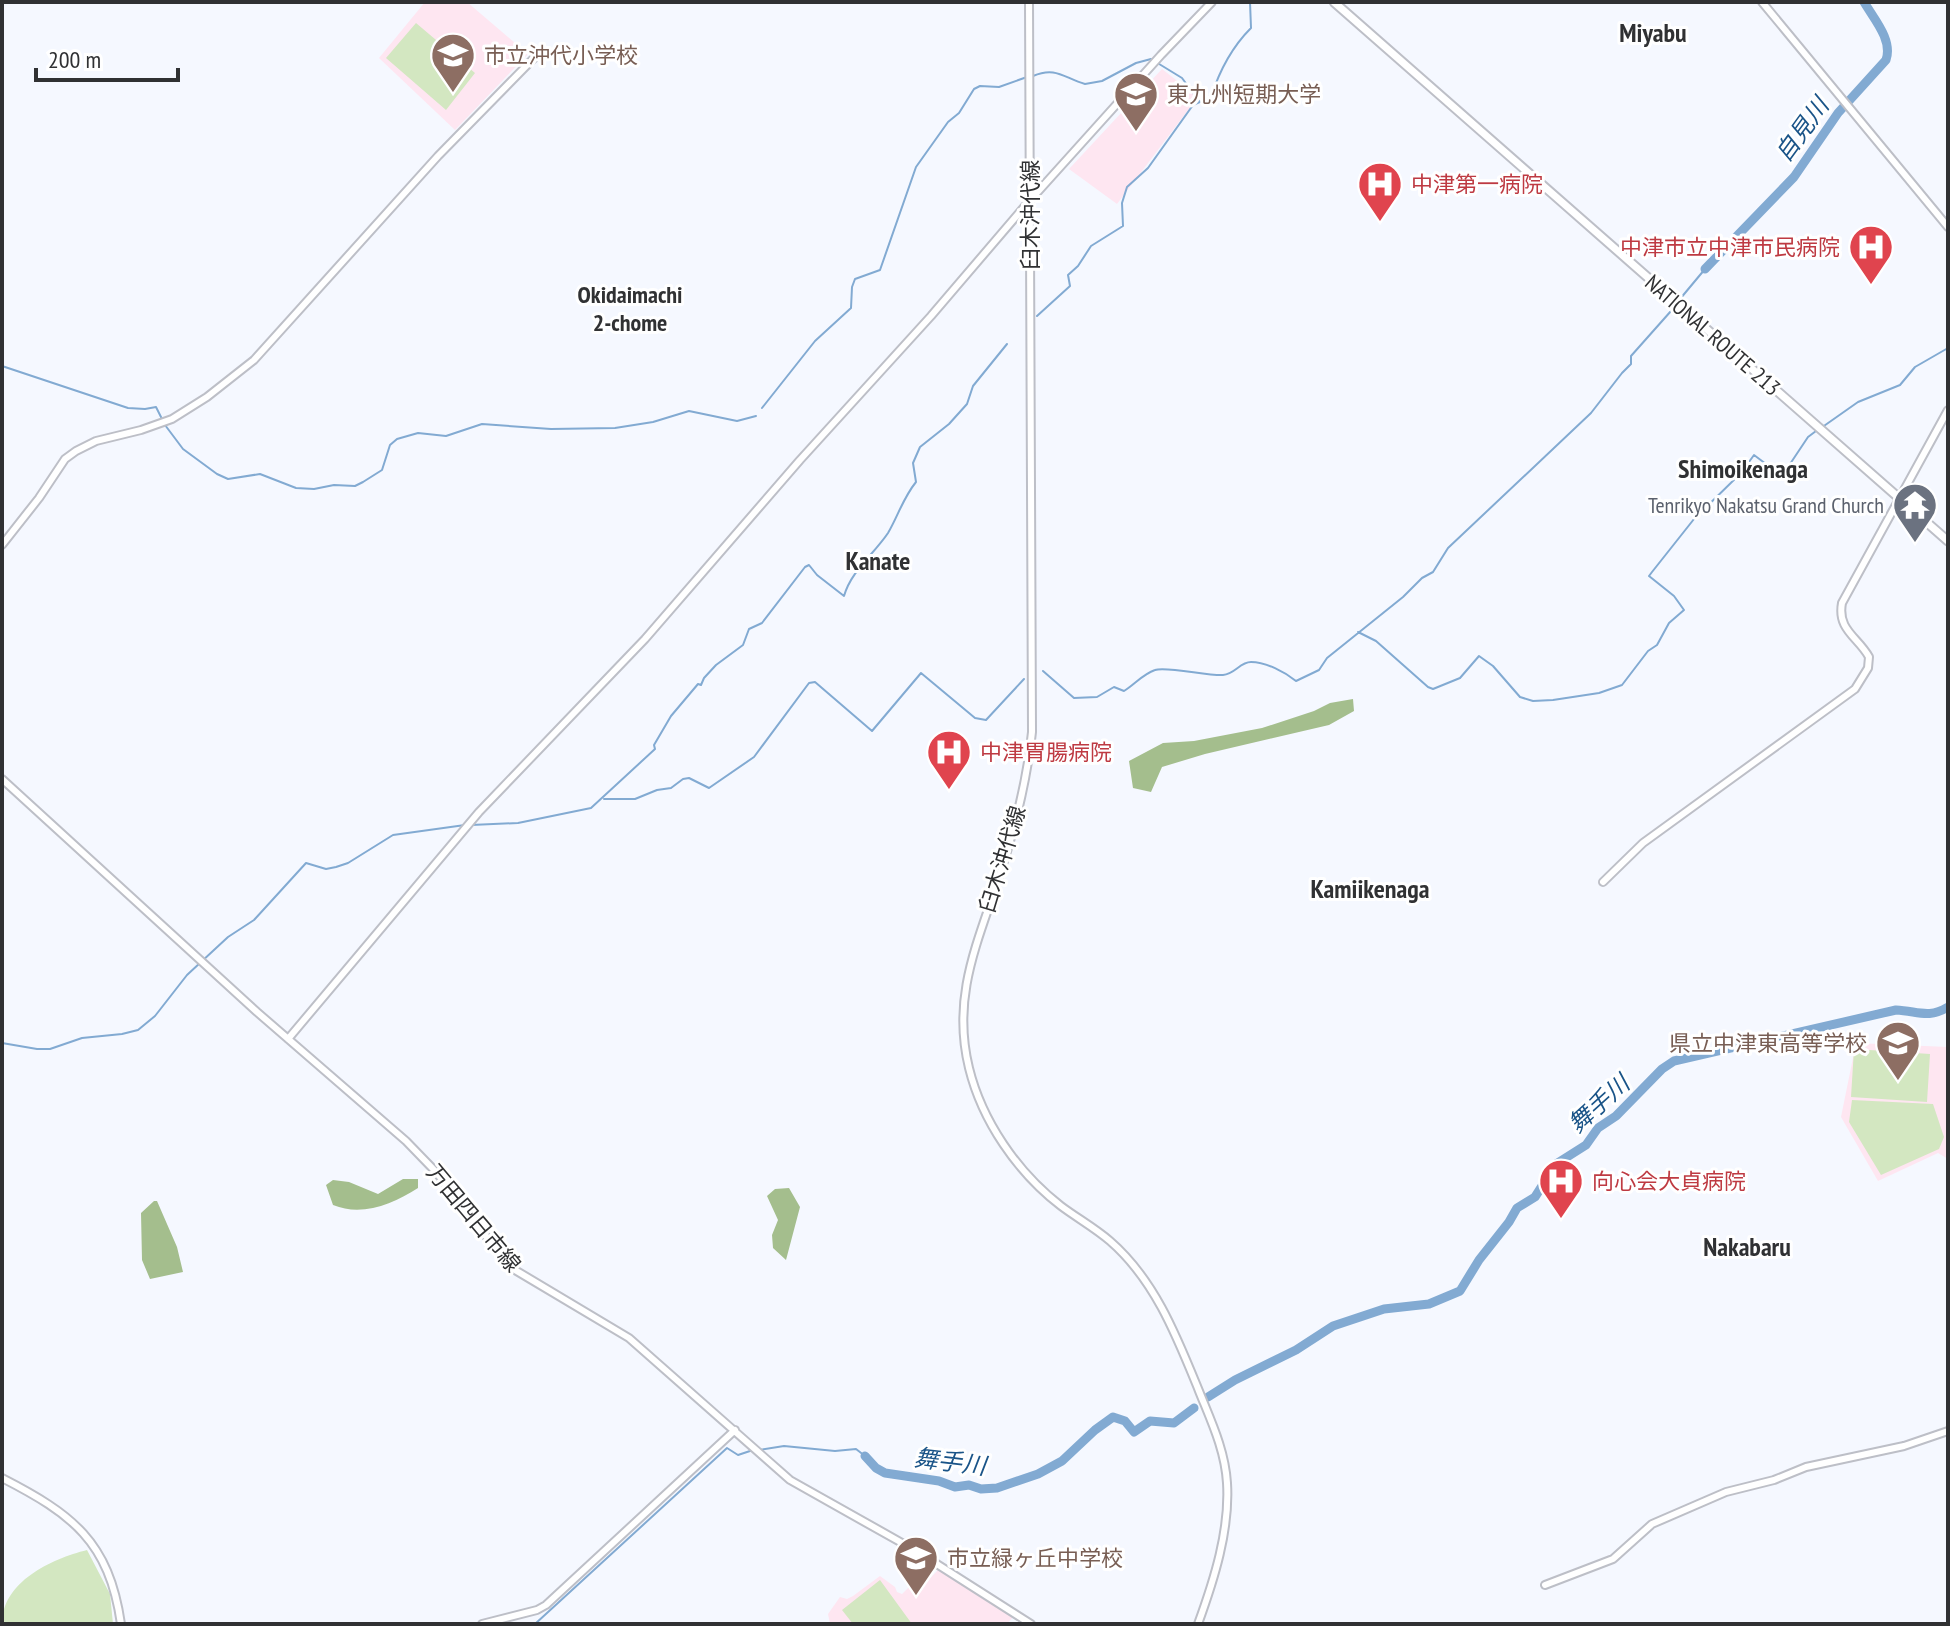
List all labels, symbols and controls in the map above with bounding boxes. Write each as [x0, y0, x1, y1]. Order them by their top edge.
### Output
district label: Miyabu [1619, 16, 1687, 49]
school or university icon: 市立沖代小学校 [429, 31, 477, 94]
scale bar [36, 32, 178, 82]
place label: 市立沖代小学校 [484, 41, 638, 69]
text: 200 m [48, 44, 101, 75]
school or university icon: 東九州短期大学 [1112, 70, 1160, 133]
place label: 東九州短期大学 [1167, 80, 1321, 108]
water label: 自見川 [1768, 89, 1837, 168]
street label: 臼木沖代線 [1016, 160, 1044, 270]
hospital icon: 中津第一病院 [1356, 160, 1404, 223]
place label: 中津第一病院 [1411, 170, 1543, 198]
hospital icon: 中津市立中津市民病院 [1847, 223, 1895, 286]
place label: 中津市立中津市民病院 [1620, 233, 1840, 261]
street label: NATIONAL ROUTE 213 [1639, 269, 1787, 401]
district label: Okidaimachi 2-chome [578, 279, 682, 338]
district label: Shimoikenaga [1678, 452, 1808, 485]
temple icon: Tenrikyo Nakatsu Grand Church [1891, 481, 1939, 544]
place label: Tenrikyo Nakatsu Grand Church [1648, 491, 1884, 519]
district label: Kanate [846, 544, 910, 577]
hospital icon: 中津胃腸病院 [925, 728, 973, 791]
place label: 中津胃腸病院 [980, 738, 1112, 766]
street label: 臼木沖代線 [973, 802, 1031, 916]
district label: Kamiikenaga [1310, 872, 1430, 905]
school or university icon: 県立中津東高等学校 [1874, 1019, 1922, 1082]
place label: 県立中津東高等学校 [1669, 1029, 1867, 1057]
water label: 舞手川 [1562, 1066, 1638, 1139]
hospital icon: 向心会大貞病院 [1537, 1157, 1585, 1220]
street label: 万田四日市線 [421, 1158, 527, 1278]
place label: 向心会大貞病院 [1592, 1167, 1746, 1195]
district label: Nakabaru [1703, 1230, 1791, 1263]
water label: 舞手川 [912, 1442, 991, 1482]
school or university icon: 市立緑ヶ丘中学校 [892, 1534, 940, 1597]
place label: 市立緑ヶ丘中学校 [947, 1544, 1123, 1572]

